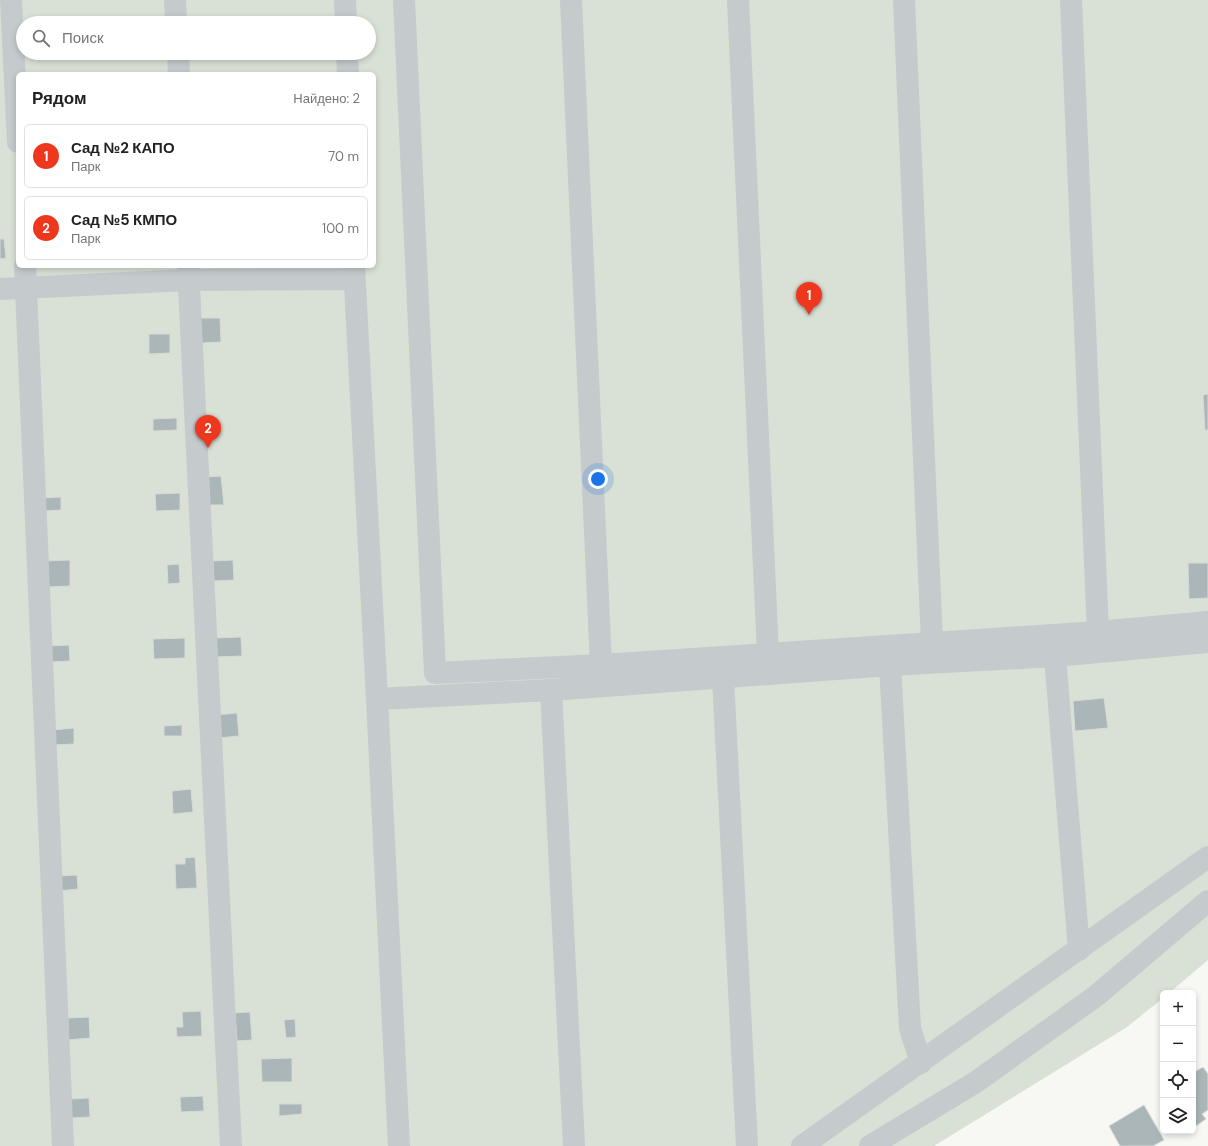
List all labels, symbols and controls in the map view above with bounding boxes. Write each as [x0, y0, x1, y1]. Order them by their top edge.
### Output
search box [16, 16, 376, 60]
icon: search [30, 27, 52, 49]
text: Поиск [62, 28, 104, 48]
text: Рядом [32, 87, 87, 109]
text: Найдено: 2 [293, 90, 360, 107]
text: Сад №2 КАПО [71, 138, 175, 158]
text: 1 [44, 148, 48, 165]
text: 70 m [328, 148, 359, 165]
text: Парк [71, 158, 101, 175]
text: Сад №5 КМПО [71, 210, 177, 230]
text: 2 [42, 220, 50, 237]
text: 100 m [322, 220, 359, 237]
text: Парк [71, 230, 101, 247]
pin: 1 [796, 282, 822, 315]
pin: 2 [195, 415, 221, 448]
your location [588, 469, 608, 489]
map controls [1160, 990, 1196, 1134]
button: + [1160, 990, 1196, 1026]
button: − [1160, 1026, 1196, 1062]
button: locate [1160, 1062, 1196, 1098]
button: layers [1160, 1098, 1196, 1134]

